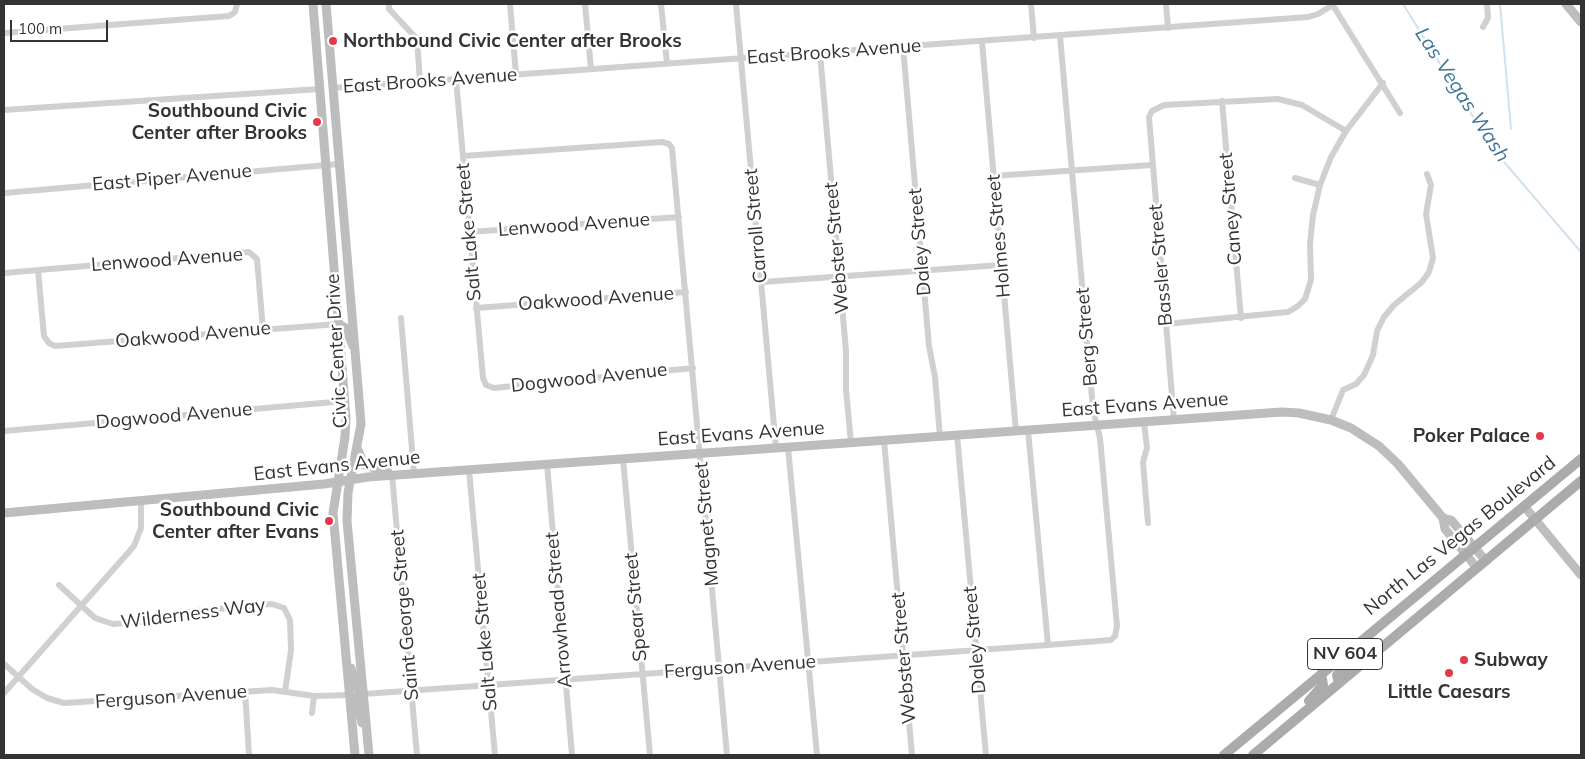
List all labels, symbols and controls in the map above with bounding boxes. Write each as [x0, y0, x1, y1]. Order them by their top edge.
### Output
scale bar [12, 10, 110, 42]
text: 100 m [18, 19, 62, 38]
water label: Las Vegas Wash [1410, 23, 1514, 167]
place label: Northbound Civic Center after Brooks [343, 30, 682, 52]
marker: Northbound Civic Center after Brooks [327, 35, 339, 47]
street label: East Brooks Avenue [746, 35, 922, 69]
street label: East Brooks Avenue [342, 64, 518, 98]
place label: Southbound Civic Center after Brooks [131, 100, 307, 144]
marker: Southbound Civic Center after Brooks [311, 116, 323, 128]
street label: Caney Street [1215, 152, 1247, 266]
street label: East Piper Avenue [91, 160, 253, 196]
street label: Salt Lake Street [452, 162, 486, 302]
street label: Carroll Street [740, 168, 772, 284]
street label: Holmes Street [982, 173, 1016, 299]
street label: Webster Street [820, 181, 854, 315]
street label: Daley Street [904, 187, 936, 297]
street label: Bassler Street [1144, 203, 1178, 327]
street label: Lenwood Avenue [497, 208, 651, 242]
street label: Lenwood Avenue [90, 243, 244, 277]
street label: Civic Center Drive [322, 273, 352, 429]
street label: Oakwood Avenue [517, 282, 675, 316]
street label: Berg Street [1071, 287, 1103, 387]
street label: Oakwood Avenue [114, 317, 272, 353]
street label: Dogwood Avenue [510, 358, 668, 398]
street label: East Evans Avenue [1061, 388, 1229, 422]
street label: Dogwood Avenue [95, 398, 253, 434]
street label: East Evans Avenue [657, 417, 825, 451]
place label: Poker Palace [1413, 425, 1530, 447]
marker: Poker Palace [1534, 430, 1546, 442]
street label: East Evans Avenue [253, 446, 421, 486]
street label: North Las Vegas Boulevard [1360, 452, 1560, 620]
street label: Magnet Street [690, 461, 724, 587]
place label: Southbound Civic Center after Evans [152, 499, 319, 543]
marker: Southbound Civic Center after Evans [323, 515, 335, 527]
street label: Saint George Street [386, 529, 424, 701]
street label: Arrowhead Street [541, 531, 577, 689]
street label: Spear Street [620, 552, 652, 662]
street label: Salt Lake Street [468, 572, 502, 712]
street label: Daley Street [959, 585, 991, 695]
street label: Webster Street [887, 591, 921, 725]
street label: Wilderness Way [119, 594, 267, 634]
road number: NV 604 [1308, 639, 1382, 670]
place label: Subway [1474, 649, 1548, 671]
street label: Ferguson Avenue [663, 650, 817, 684]
marker: Subway [1458, 654, 1470, 666]
marker: Little Caesars [1443, 667, 1455, 679]
street label: Ferguson Avenue [94, 680, 248, 714]
place label: Little Caesars [1387, 681, 1511, 703]

